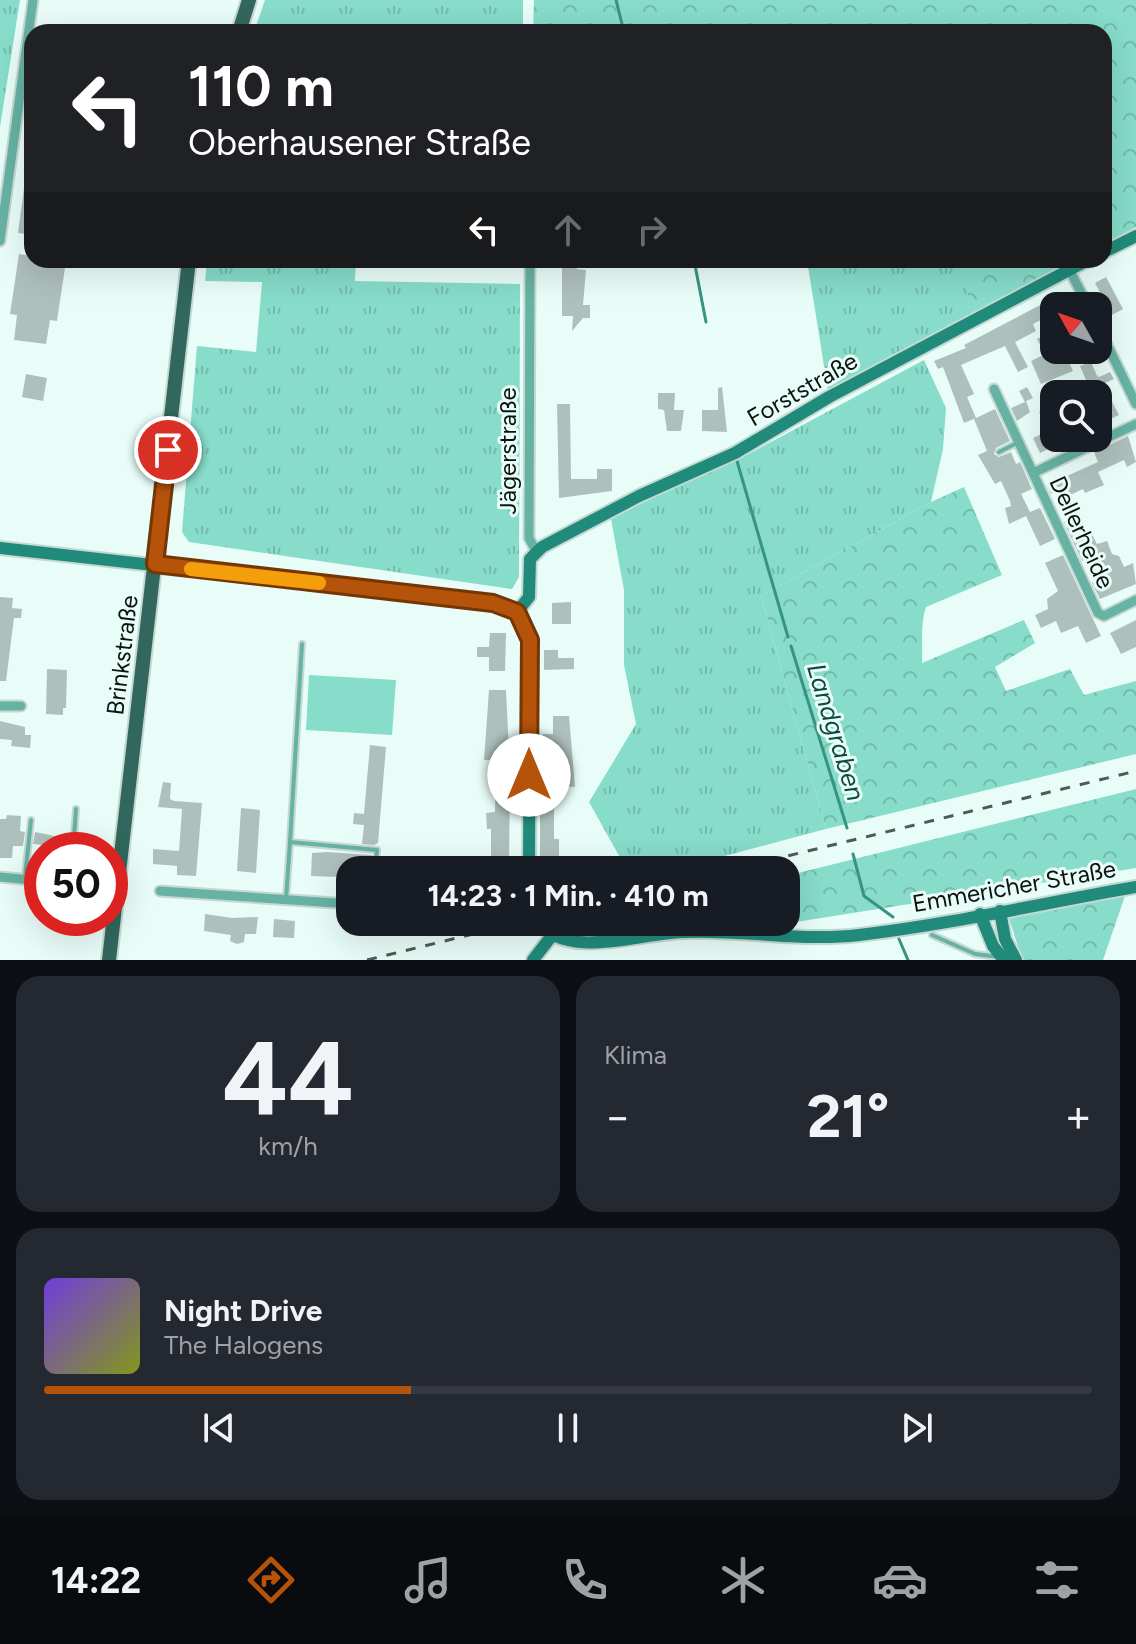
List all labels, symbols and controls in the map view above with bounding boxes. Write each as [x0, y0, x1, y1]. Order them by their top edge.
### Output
text: 110 m [188, 53, 334, 120]
icon: left [56, 56, 160, 160]
text: Oberhausener Straße [188, 121, 531, 164]
icon: left [462, 208, 506, 252]
icon: ahead [546, 208, 590, 252]
icon: right [630, 208, 674, 252]
north arrow [1040, 292, 1112, 364]
map controls [1040, 292, 1112, 452]
street label: Forststraße [742, 346, 862, 432]
button: search [1040, 380, 1112, 452]
street label: Jägerstraße [493, 387, 522, 515]
pin [134, 416, 202, 484]
icon: arrive [146, 428, 190, 472]
street label: Dellerheide [1043, 471, 1121, 593]
street label: Brinkstraße [100, 593, 144, 717]
water label: Landgraben [800, 659, 872, 805]
position arrow [487, 733, 571, 817]
speed limit sign: 50 [24, 832, 128, 936]
street label: Emmericher Straße [910, 854, 1118, 918]
text: 14:23 · 1 Min. · 410 m [427, 877, 709, 914]
text: 44 [222, 1015, 354, 1140]
text: Klima [604, 1039, 667, 1071]
text: 21° [807, 1080, 889, 1152]
text: − [604, 1090, 631, 1143]
text: + [1065, 1090, 1092, 1143]
text: km/h [258, 1130, 318, 1162]
text: Night Drive [164, 1292, 322, 1329]
text: The Halogens [164, 1329, 323, 1361]
icon: previous [197, 1406, 241, 1450]
icon: pause [546, 1406, 590, 1450]
icon: next [895, 1406, 939, 1450]
icon: directions [243, 1552, 299, 1608]
icon: music [400, 1552, 456, 1608]
icon: phone [557, 1552, 613, 1608]
icon: climate [715, 1552, 771, 1608]
icon: car [872, 1552, 928, 1608]
icon: filters [1029, 1552, 1085, 1608]
text: 14:22 [51, 1559, 141, 1602]

